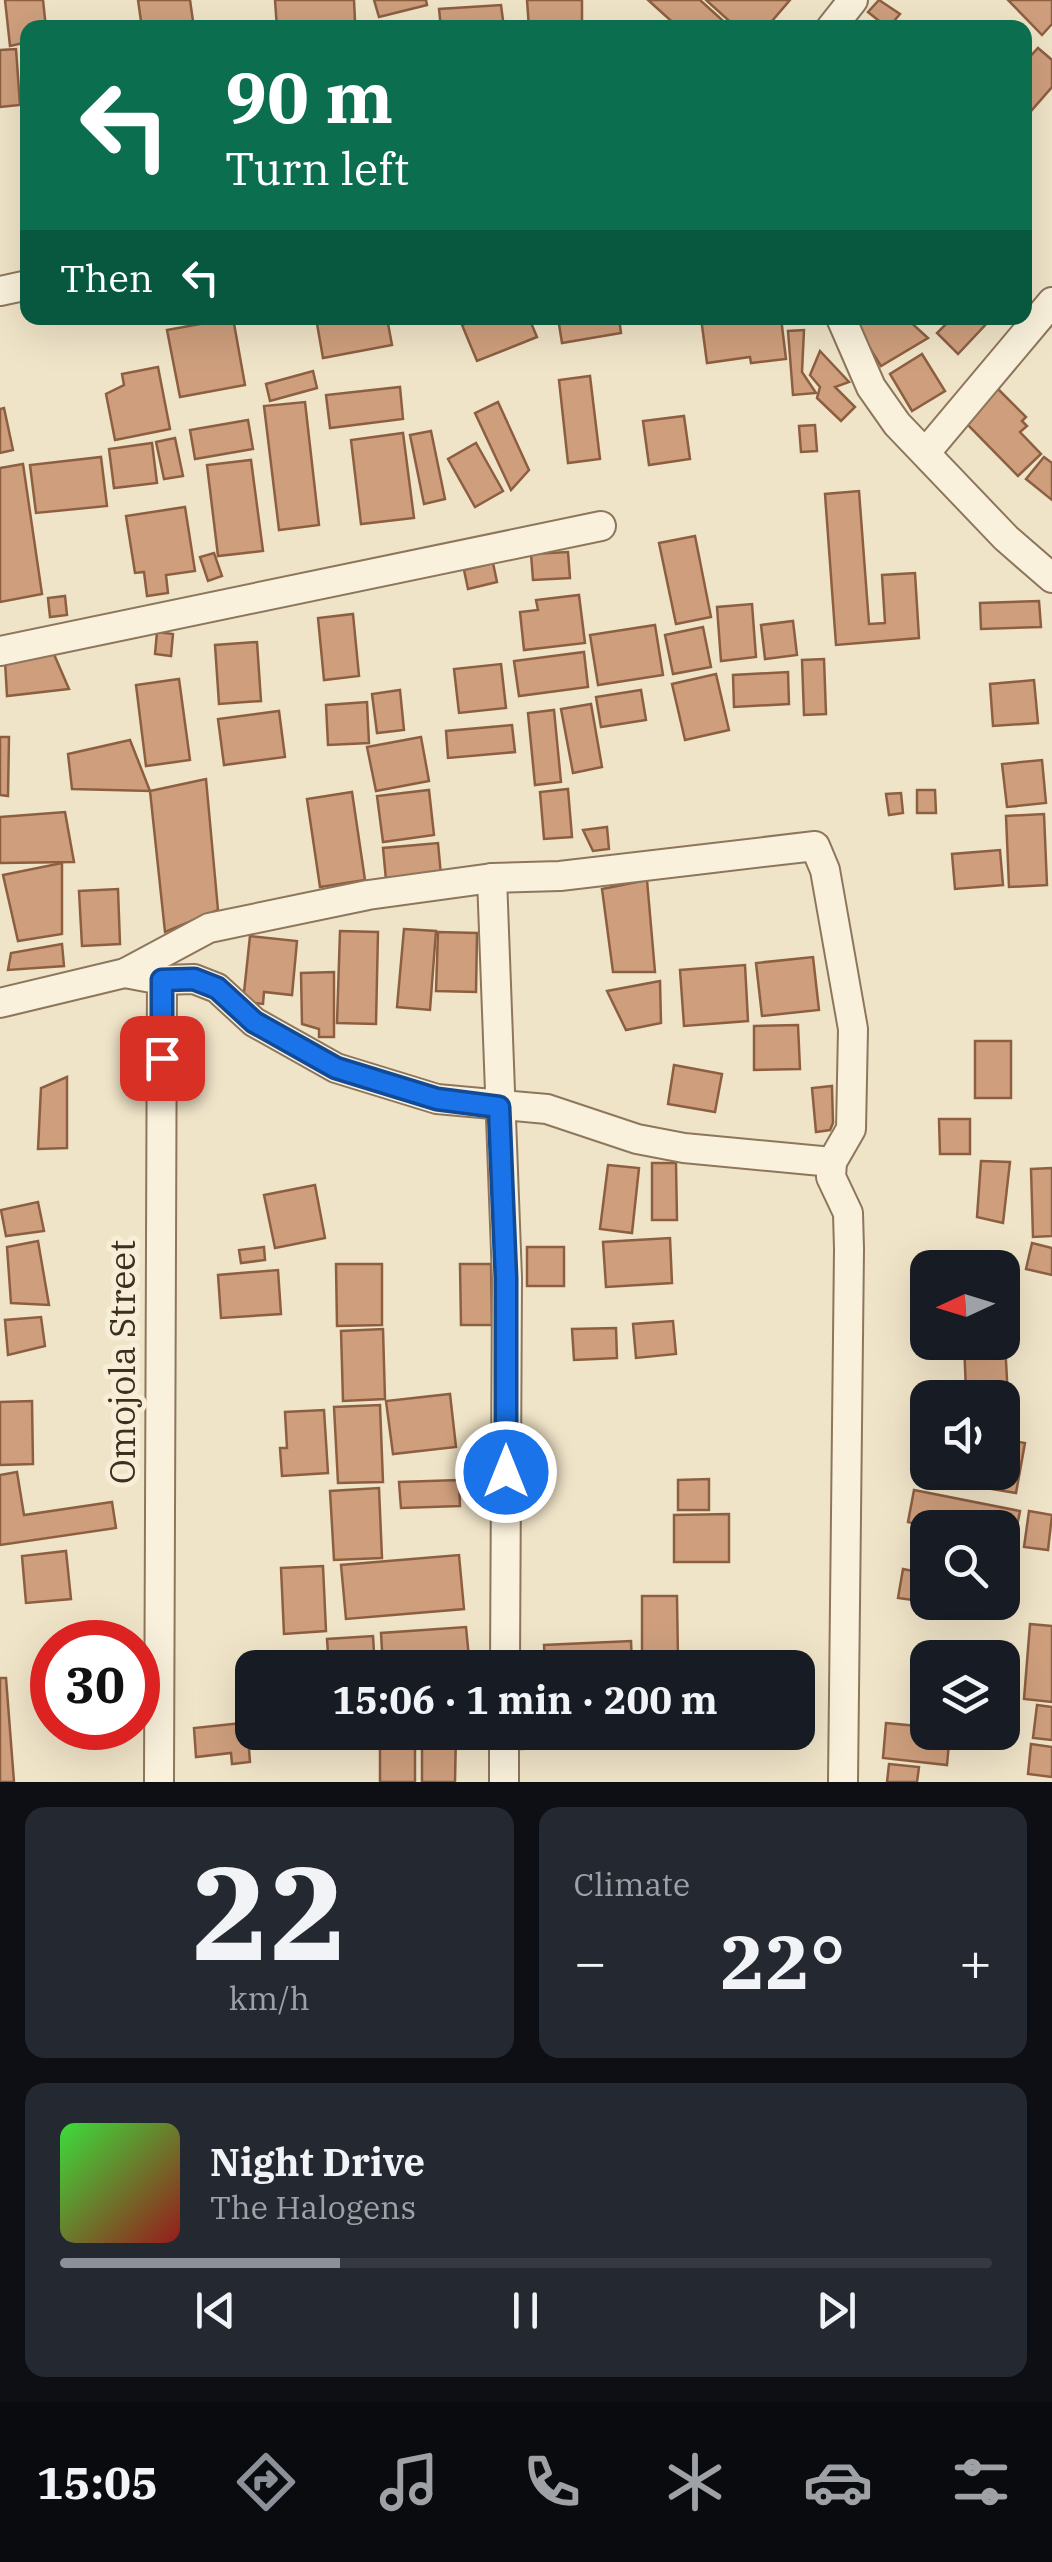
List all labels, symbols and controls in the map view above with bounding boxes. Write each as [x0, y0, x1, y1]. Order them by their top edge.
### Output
text: 90 m [225, 51, 393, 142]
icon: left [60, 60, 190, 190]
text: Turn left [225, 139, 409, 197]
icon: left [173, 250, 228, 305]
text: Then [60, 253, 153, 302]
pin [120, 1016, 205, 1101]
icon: arrive [135, 1031, 190, 1086]
street label: Omojola Street [99, 1240, 145, 1484]
north arrow [910, 1250, 1020, 1360]
map controls [910, 1250, 1020, 1750]
button: sound [910, 1380, 1020, 1490]
position arrow [454, 1420, 558, 1524]
button: search [910, 1510, 1020, 1620]
speed limit sign: 30 [30, 1620, 160, 1750]
button: layers [910, 1640, 1020, 1750]
text: 15:06 · 1 min · 200 m [332, 1675, 718, 1724]
text: 22 [191, 1827, 347, 1996]
text: Climate [574, 1863, 690, 1905]
text: 22° [720, 1912, 845, 2010]
text: − [574, 1926, 607, 1997]
text: + [959, 1926, 992, 1997]
text: km/h [229, 1977, 310, 2019]
text: Night Drive [210, 2137, 425, 2186]
text: The Halogens [210, 2186, 416, 2228]
icon: previous [188, 2283, 243, 2338]
icon: pause [498, 2283, 553, 2338]
icon: next [809, 2283, 864, 2338]
icon: directions [231, 2447, 301, 2517]
icon: music [374, 2447, 444, 2517]
icon: phone [517, 2447, 587, 2517]
icon: climate [660, 2447, 730, 2517]
icon: car [803, 2447, 873, 2517]
icon: filters [946, 2447, 1016, 2517]
text: 15:05 [36, 2453, 158, 2511]

